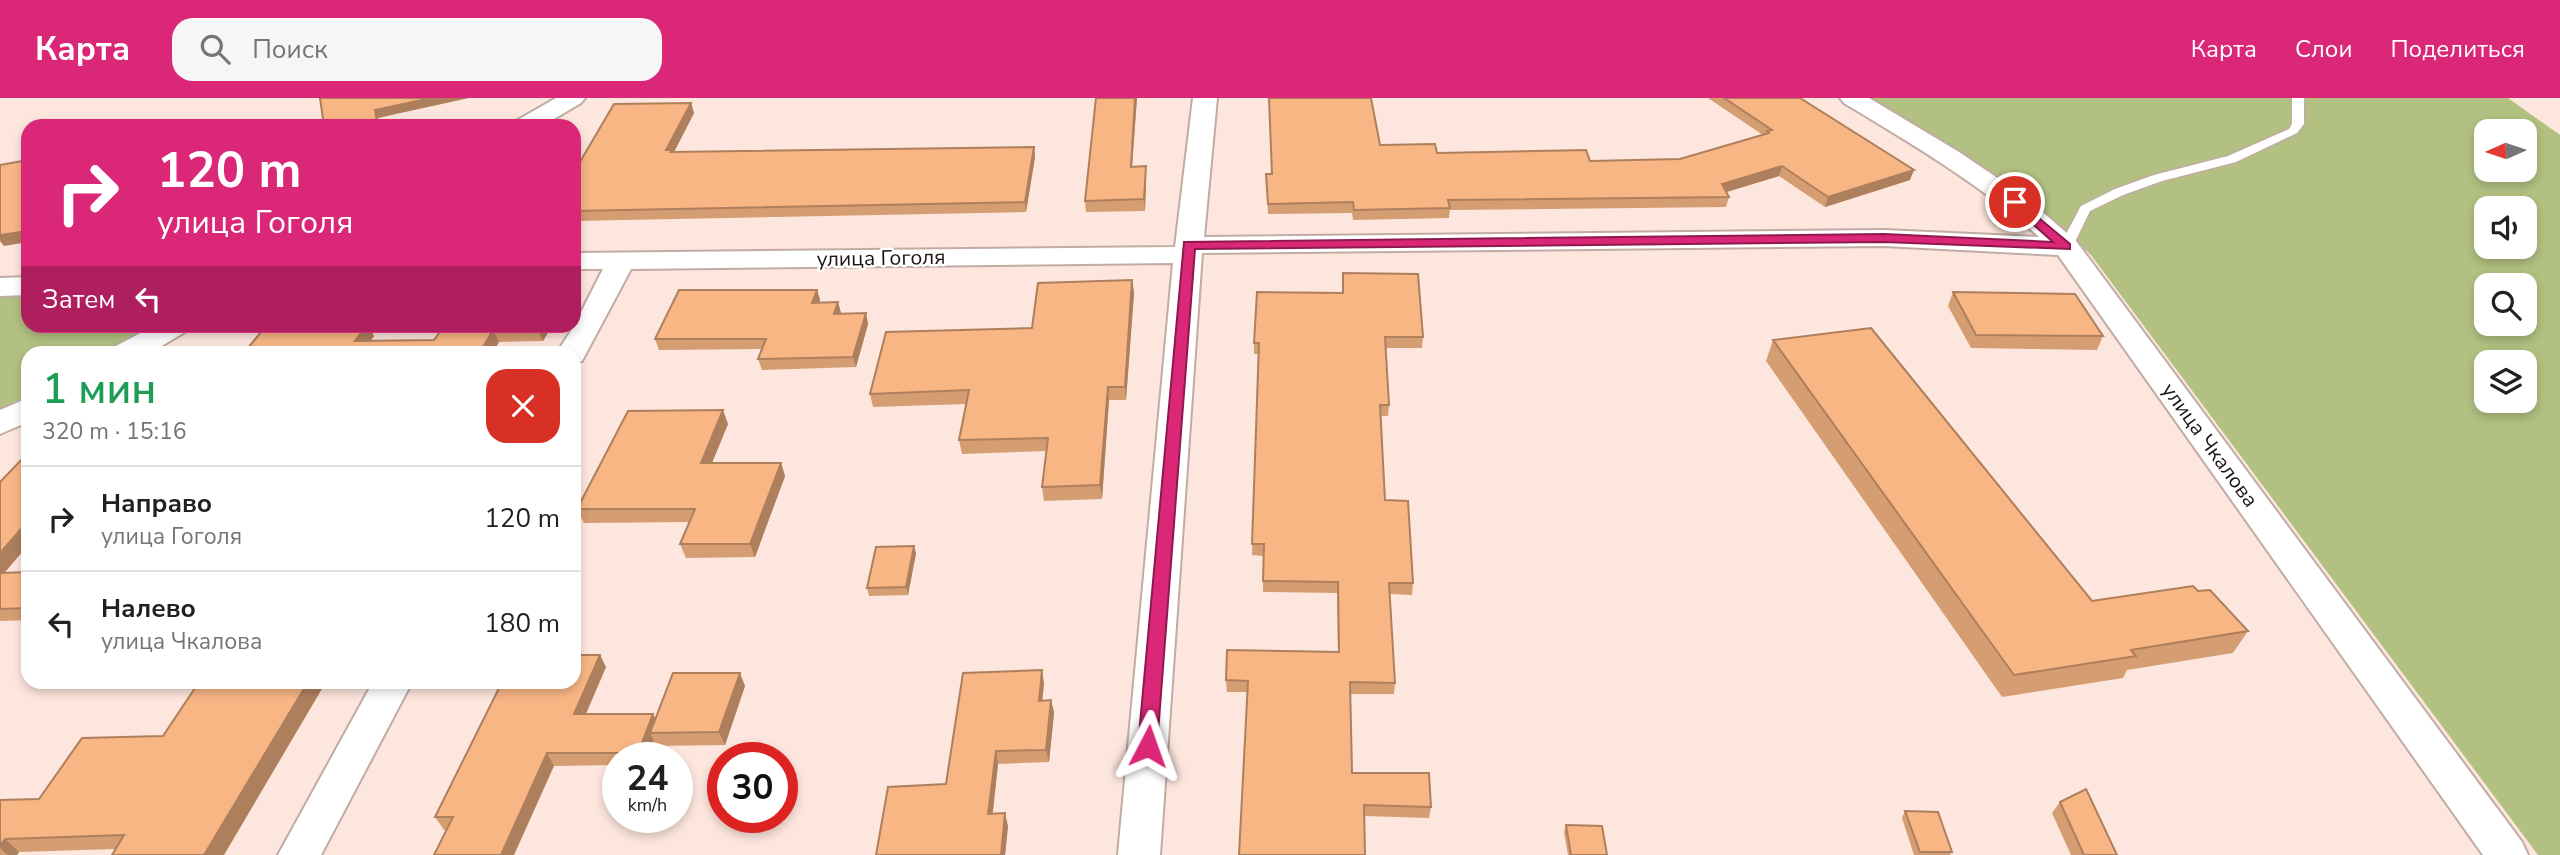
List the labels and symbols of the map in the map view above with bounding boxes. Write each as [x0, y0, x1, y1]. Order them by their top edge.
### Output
north arrow [2474, 119, 2538, 182]
pin [1985, 172, 2045, 232]
street label: улица Гоголя [816, 243, 946, 273]
street label: улица Чкалова [2155, 377, 2265, 513]
position arrow [1111, 709, 1185, 783]
speed limit sign: 30 [707, 742, 798, 833]

